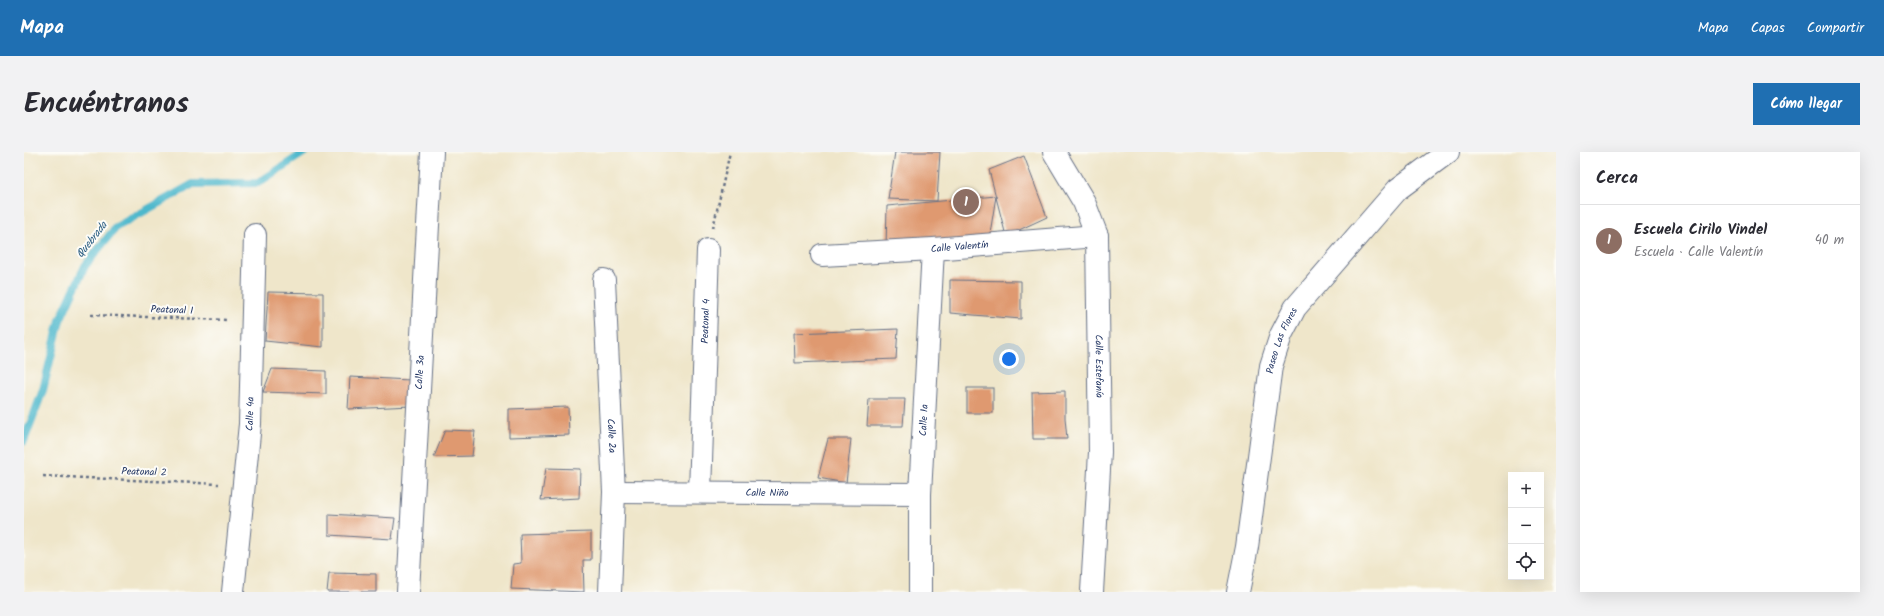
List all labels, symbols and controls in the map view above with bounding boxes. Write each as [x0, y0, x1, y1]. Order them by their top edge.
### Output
text: Mapa [20, 13, 64, 43]
text: Mapa [1698, 17, 1729, 39]
text: Capas [1751, 17, 1785, 39]
text: Compartir [1807, 17, 1864, 39]
text: Encuéntranos [24, 82, 189, 127]
button: Cómo llegar [1753, 83, 1860, 125]
text: Cerca [1596, 165, 1638, 192]
pin: 1 [953, 187, 979, 217]
water label: Quebrada [72, 217, 113, 262]
text: Escuela Cirilo Vindel [1634, 218, 1767, 242]
text: 1 [1607, 230, 1611, 251]
text: 40 m [1815, 230, 1844, 251]
street label: Calle Valentín [930, 237, 989, 257]
text: Escuela · Calle Valentín [1634, 242, 1763, 263]
street label: Peatonal 4 [697, 298, 714, 344]
street label: Peatonal 1 [150, 301, 194, 319]
street label: Paseo Las Flores [1262, 304, 1302, 375]
street label: Calle Estefanía [1090, 334, 1107, 398]
your location [999, 349, 1019, 369]
street label: Calle 3a [411, 354, 429, 390]
street label: Calle 4a [241, 396, 259, 432]
street label: Calle 1a [915, 403, 933, 436]
street label: Calle 2a [603, 418, 620, 454]
street label: Peatonal 2 [121, 463, 167, 481]
map controls [1508, 472, 1544, 580]
button: + [1508, 472, 1544, 508]
street label: Calle Niño [745, 485, 789, 501]
button: − [1508, 508, 1544, 544]
button: locate [1508, 544, 1544, 580]

